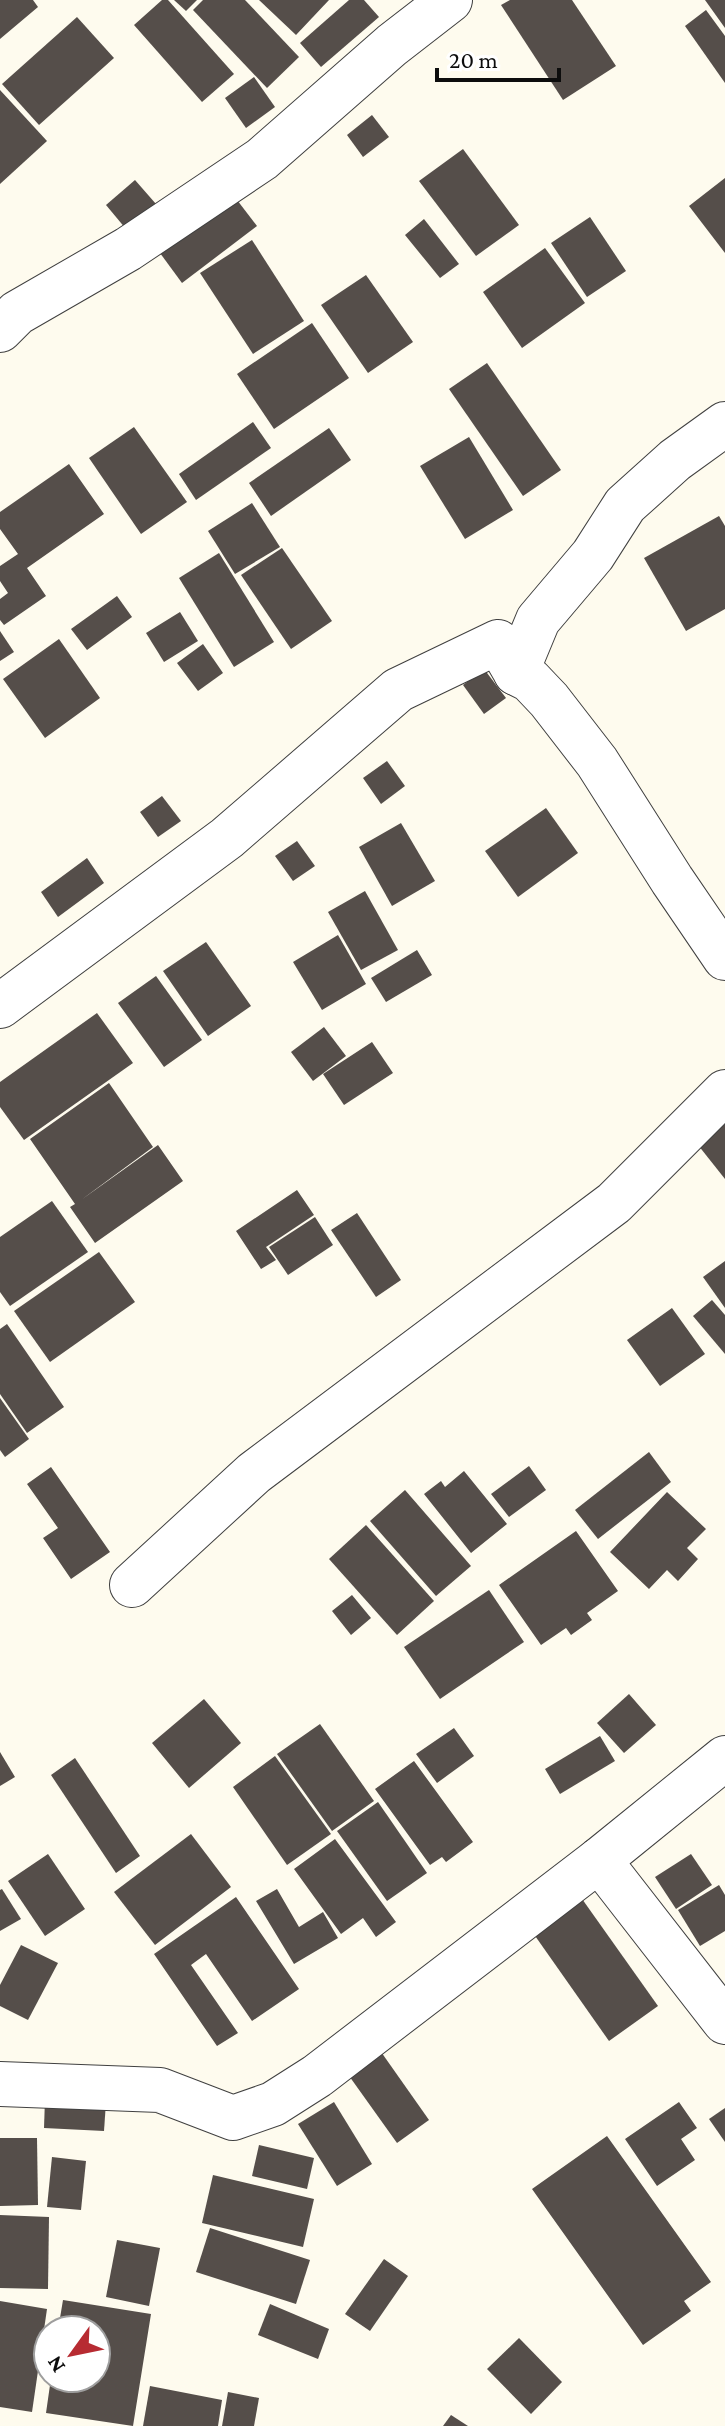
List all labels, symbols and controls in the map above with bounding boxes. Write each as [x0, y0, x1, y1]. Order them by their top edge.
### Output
scale bar [437, 32, 559, 82]
text: 20 m [449, 46, 498, 73]
north arrow [32, 2314, 112, 2394]
text: N [41, 2352, 70, 2378]

